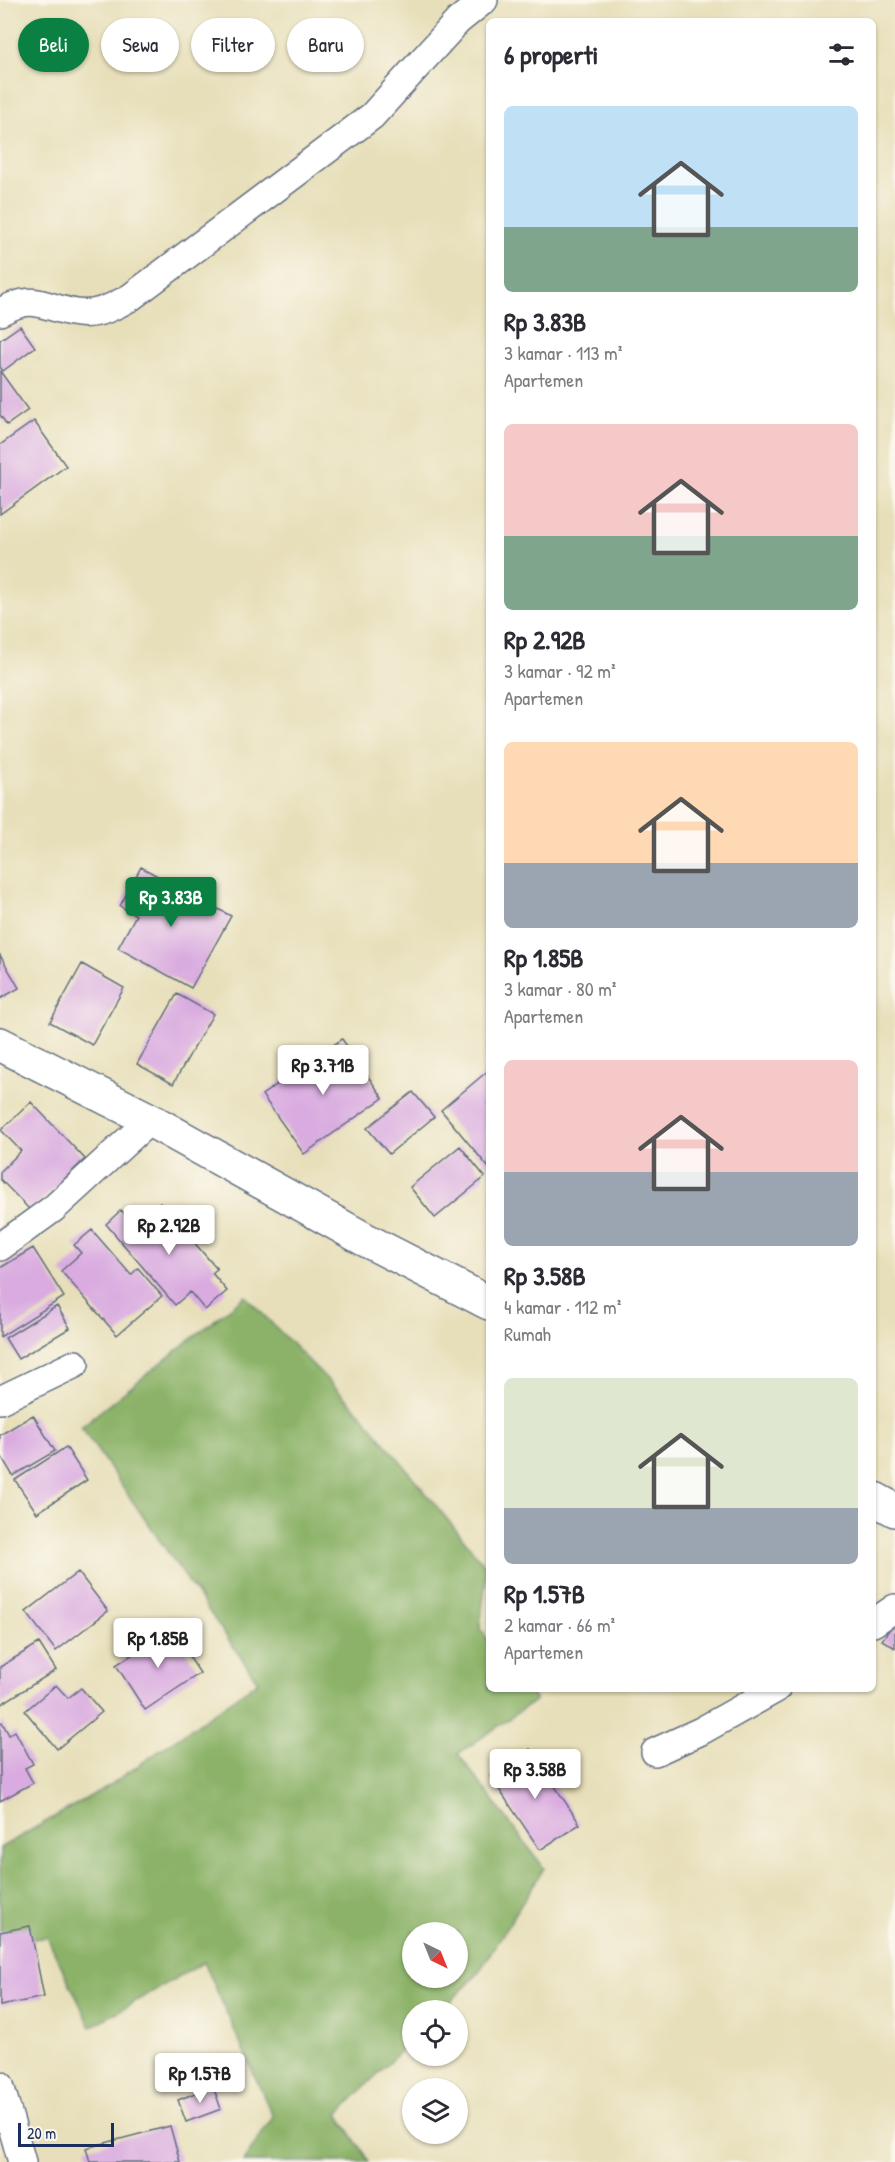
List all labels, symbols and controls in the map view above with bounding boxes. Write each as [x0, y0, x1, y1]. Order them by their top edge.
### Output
chip: Beli [18, 18, 89, 72]
chip: Sewa [101, 18, 179, 72]
chip: Filter [191, 18, 275, 72]
chip: Baru [287, 18, 364, 72]
text: 6 properti [504, 37, 598, 72]
icon: filters [825, 38, 858, 71]
icon: home [627, 145, 735, 253]
text: Rp 3.83B [504, 304, 586, 339]
text: 3 kamar · 113 m² [504, 339, 622, 366]
text: Apartemen [504, 366, 583, 393]
icon: home [627, 463, 735, 571]
text: Rp 2.92B [504, 622, 586, 657]
text: 3 kamar · 92 m² [504, 657, 616, 684]
text: Apartemen [504, 684, 583, 711]
icon: home [627, 781, 735, 889]
pin: Rp 3.83B [109, 877, 233, 928]
text: Rp 3.83B [139, 883, 203, 910]
text: Rp 1.85B [504, 940, 583, 975]
text: 3 kamar · 80 m² [504, 975, 616, 1002]
text: Apartemen [504, 1002, 583, 1029]
pin: Rp 3.71B [261, 1045, 385, 1096]
text: Rp 3.71B [292, 1051, 354, 1078]
icon: home [627, 1099, 735, 1207]
pin: Rp 2.92B [107, 1205, 231, 1256]
text: Rp 2.92B [138, 1211, 200, 1238]
text: Rp 3.58B [504, 1258, 586, 1293]
text: 4 kamar · 112 m² [504, 1293, 621, 1320]
text: Rumah [504, 1320, 551, 1347]
icon: home [627, 1417, 735, 1525]
text: Rp 1.57B [504, 1576, 585, 1611]
text: 2 kamar · 66 m² [504, 1611, 615, 1638]
pin: Rp 1.85B [96, 1618, 220, 1669]
text: Rp 1.85B [127, 1624, 189, 1651]
text: Apartemen [504, 1638, 583, 1665]
pin: Rp 3.58B [473, 1749, 597, 1800]
text: Rp 3.58B [504, 1755, 566, 1782]
north arrow [402, 1922, 468, 1988]
map controls [402, 1922, 468, 2144]
button: locate [402, 2000, 468, 2066]
pin: Rp 1.57B [138, 2053, 262, 2104]
text: Rp 1.57B [169, 2059, 231, 2086]
button: layers [402, 2078, 468, 2144]
scale bar [18, 2120, 114, 2148]
text: 20 m [27, 2122, 56, 2144]

